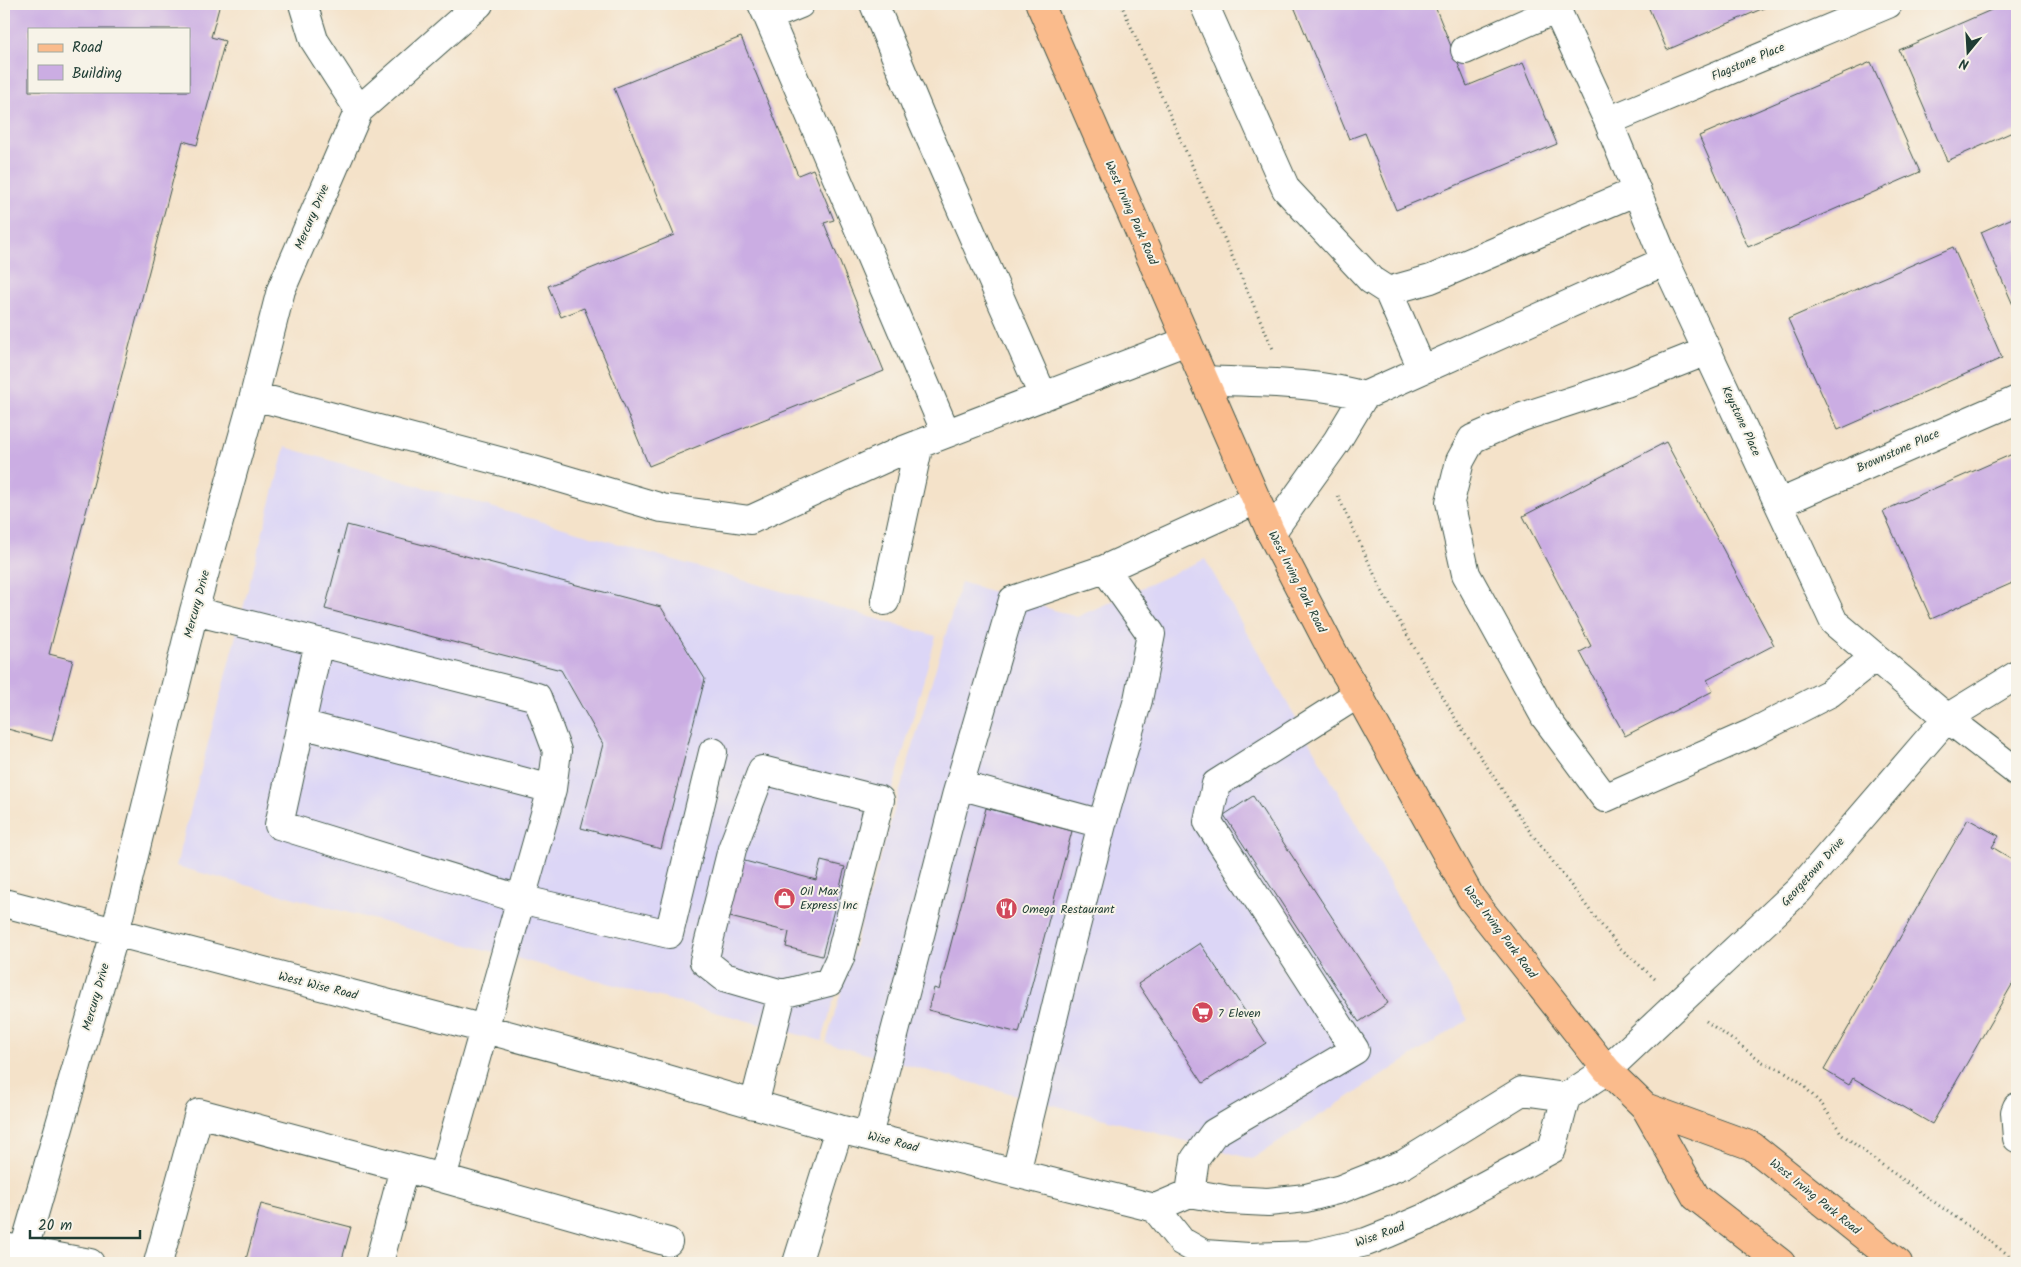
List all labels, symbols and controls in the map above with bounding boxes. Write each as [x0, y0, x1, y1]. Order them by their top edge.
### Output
legend [28, 28, 190, 92]
north arrow [1944, 28, 1994, 78]
text: Road [72, 36, 103, 60]
street label: Flagstone Place [1708, 38, 1788, 86]
text: N [1957, 52, 1972, 75]
text: Building [72, 62, 122, 86]
street label: West Irving Park Road [1099, 158, 1163, 269]
street label: Mercury Drive [290, 181, 335, 253]
street label: Keystone Place [1716, 383, 1766, 460]
street label: Brownstone Place [1853, 424, 1943, 478]
street label: West Irving Park Road [1263, 528, 1331, 637]
street label: Mercury Drive [179, 567, 215, 640]
street label: Georgetown Drive [1777, 833, 1850, 911]
street label: West Irving Park Road [1459, 881, 1542, 983]
place label: Oil Max Express Inc [800, 882, 858, 915]
shop icon: Oil Max Express Inc [772, 886, 796, 910]
restaurant icon: Omega Restaurant [994, 897, 1018, 921]
place label: Omega Restaurant [1022, 900, 1115, 919]
street label: Mercury Drive [77, 960, 115, 1033]
street label: West Wise Road [276, 967, 361, 1005]
supermarket icon: 7 Eleven [1190, 1001, 1214, 1025]
place label: 7 Eleven [1218, 1004, 1261, 1023]
street label: Wise Road [866, 1127, 921, 1158]
street label: West Irving Park Road [1765, 1154, 1865, 1240]
scale bar [30, 1207, 140, 1239]
text: 20 m [38, 1214, 72, 1238]
street label: Wise Road [1352, 1217, 1408, 1253]

